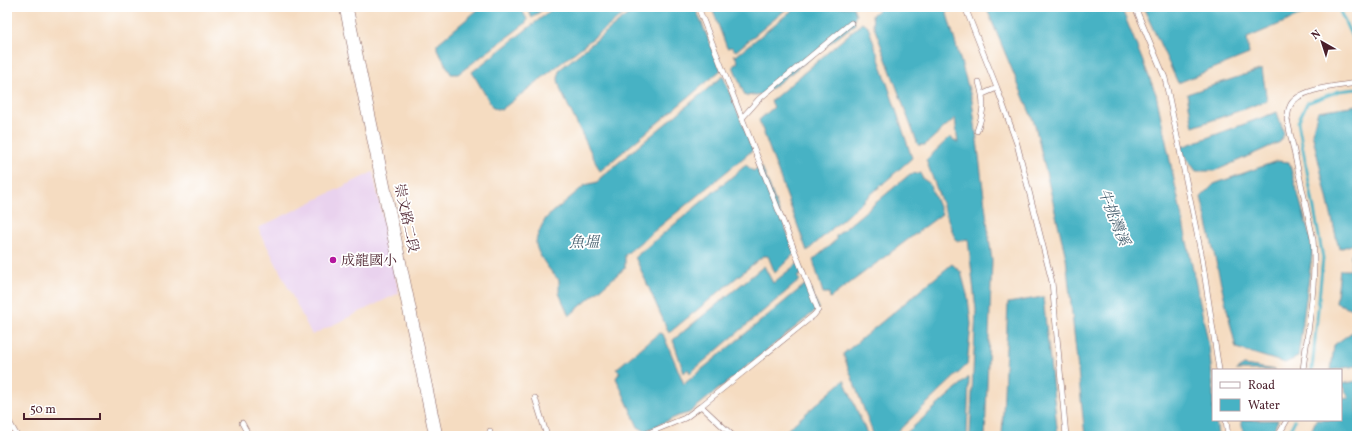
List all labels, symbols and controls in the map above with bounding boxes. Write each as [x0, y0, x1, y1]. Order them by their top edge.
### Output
north arrow [1302, 22, 1342, 62]
text: N [1309, 27, 1324, 44]
street label: 崇文路二段 [389, 182, 422, 255]
water label: 牛挑灣溪 [1092, 186, 1134, 251]
water label: 魚塭 [569, 233, 601, 254]
place label: 成龍國小 [341, 252, 397, 271]
marker: 成龍國小 [328, 255, 338, 265]
legend [1212, 369, 1342, 421]
text: Road [1248, 378, 1275, 394]
scale bar [24, 395, 100, 421]
text: Water [1248, 398, 1280, 414]
text: 50 m [30, 402, 56, 418]

